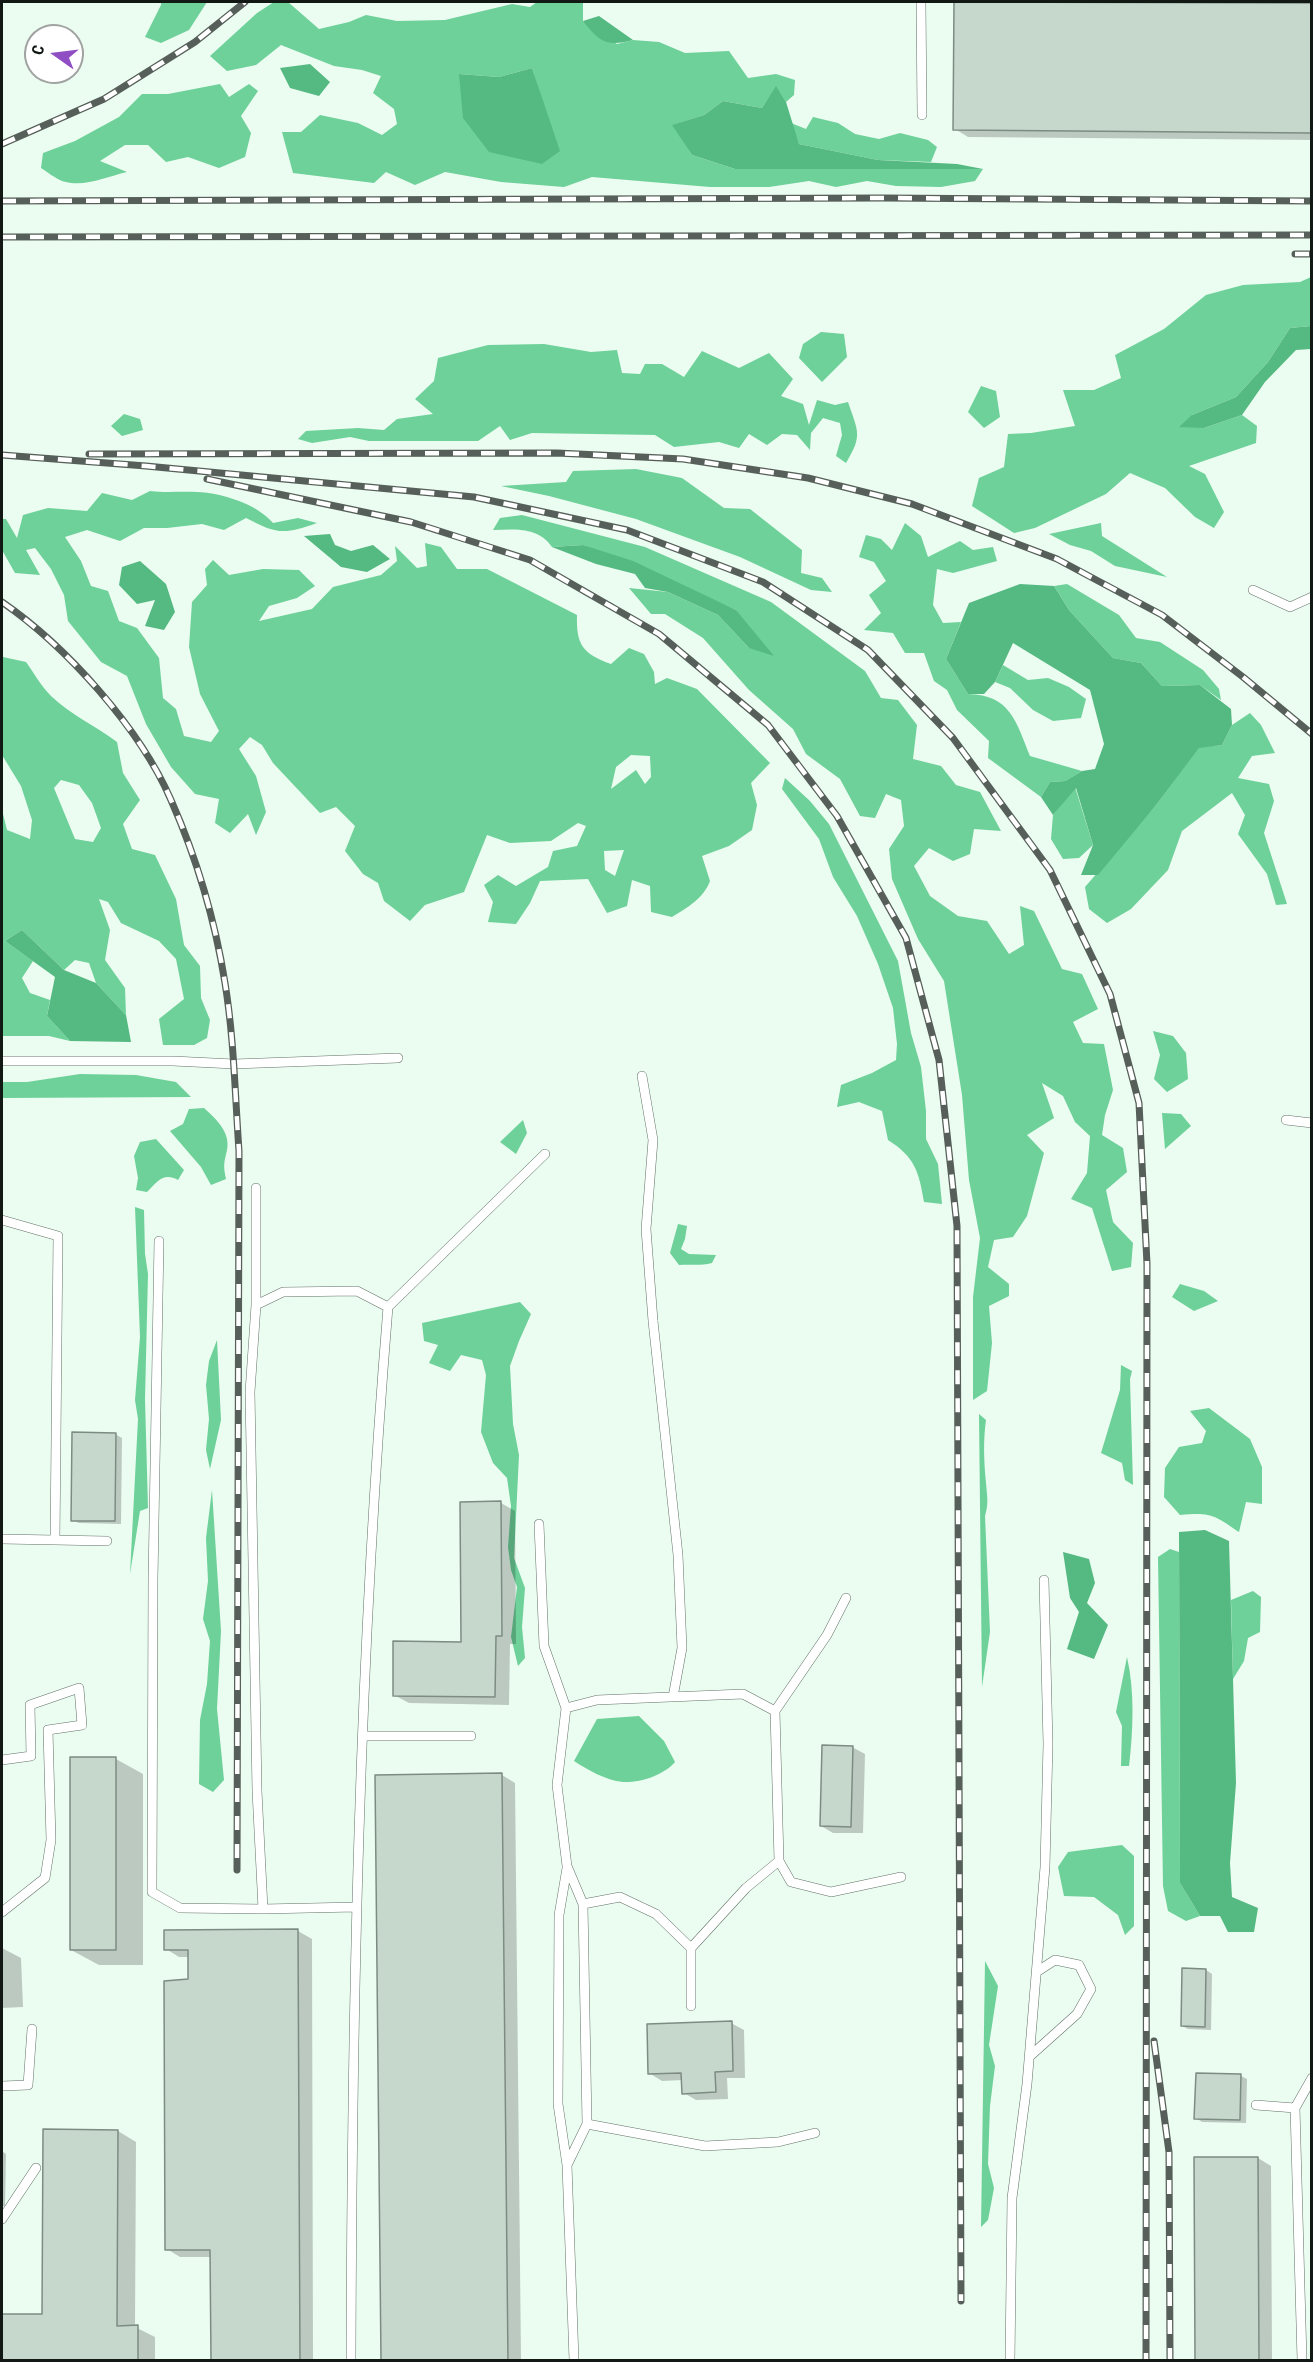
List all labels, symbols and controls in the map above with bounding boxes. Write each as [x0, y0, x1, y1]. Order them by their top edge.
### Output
north arrow [24, 24, 84, 84]
text: С [28, 43, 48, 57]

